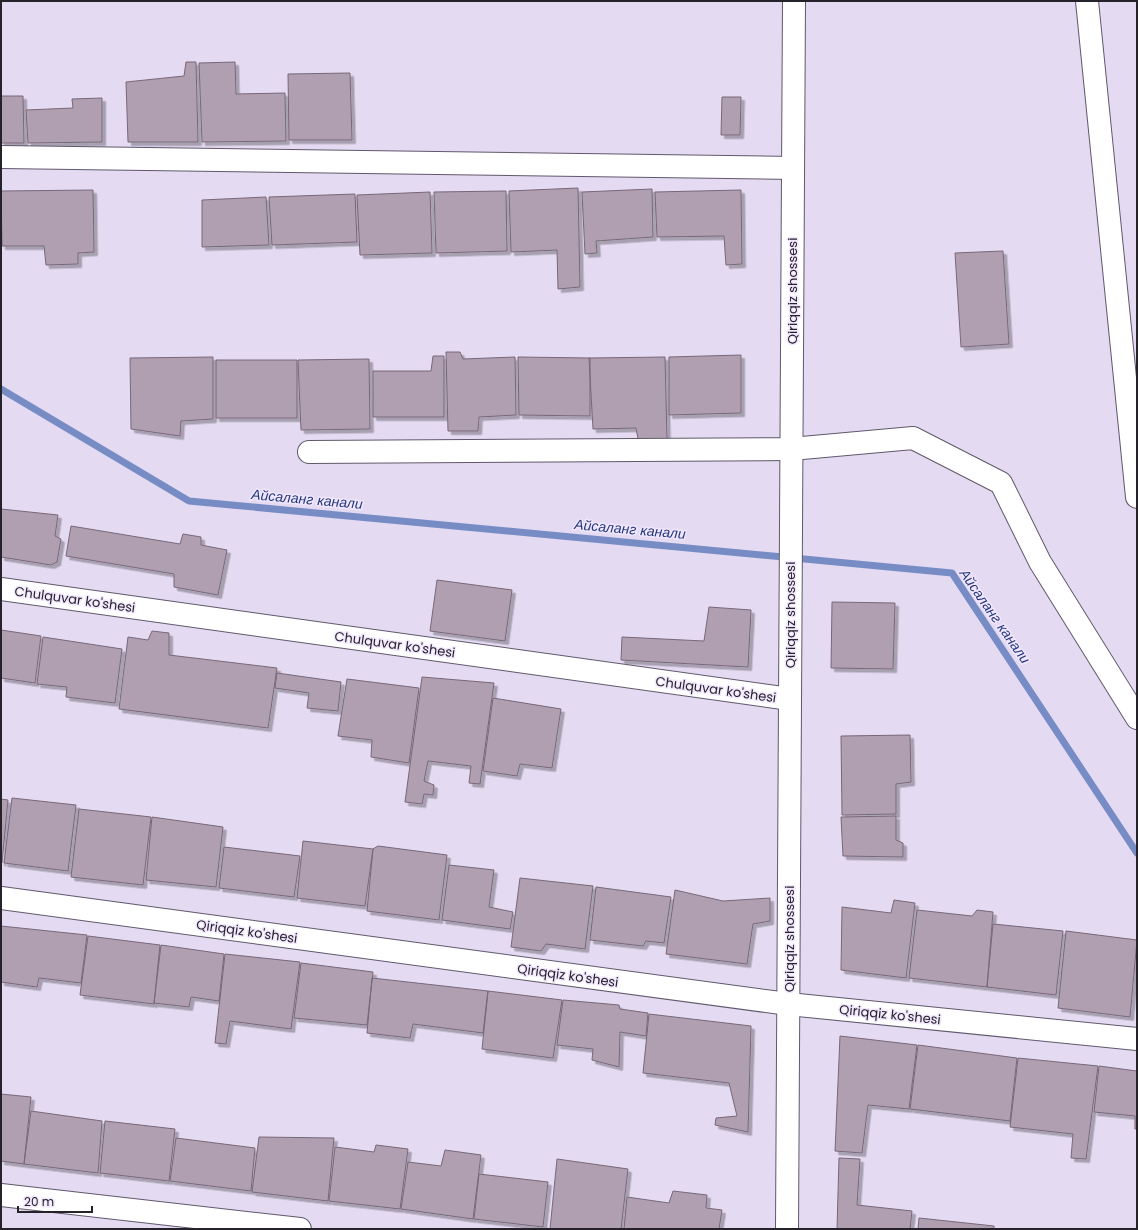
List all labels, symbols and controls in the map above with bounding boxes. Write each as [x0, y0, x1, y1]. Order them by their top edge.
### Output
street label: Qiriqqiz shossesi [783, 238, 802, 344]
water label: Айсаланг канали [250, 484, 364, 514]
water label: Айсаланг канали [573, 514, 687, 544]
street label: Qiriqqiz shossesi [781, 562, 800, 668]
water label: Айсаланг канали [954, 564, 1035, 668]
street label: Chulquvar ko'shesi [13, 582, 136, 617]
street label: Chulquvar ko'shesi [333, 627, 456, 662]
street label: Chulquvar ko'shesi [654, 672, 777, 707]
street label: Qiriqqiz shossesi [780, 886, 799, 992]
street label: Qiriqqiz ko'shesi [195, 915, 299, 948]
street label: Qiriqqiz ko'shesi [516, 959, 620, 992]
street label: Qiriqqiz ko'shesi [838, 1000, 942, 1029]
scale bar [18, 1188, 92, 1214]
text: 20 m [24, 1193, 54, 1210]

